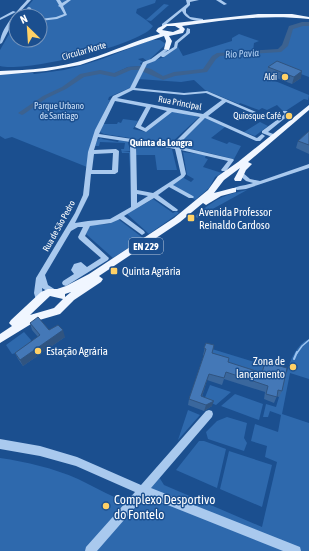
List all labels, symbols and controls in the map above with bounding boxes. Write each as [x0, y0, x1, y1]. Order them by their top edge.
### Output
north arrow [8, 8, 48, 48]
text: N [18, 12, 29, 26]
street label: Circular Norte [61, 40, 107, 62]
water label: Rio Pavia [225, 47, 260, 60]
place label: Aldi [264, 72, 277, 82]
marker: Aldi [280, 72, 290, 82]
street label: Rua Principal [157, 94, 203, 112]
park label: Parque Urbano de Santiago [34, 101, 84, 121]
place label: Quiosque Café [233, 111, 281, 121]
marker: Quiosque Café [284, 111, 294, 121]
district label: Quinta da Longra [130, 137, 193, 148]
street label: Rua de São Pedro [41, 199, 77, 253]
place label: Avenida Professor Reinaldo Cardoso [199, 206, 272, 231]
marker: Avenida Professor Reinaldo Cardoso [186, 213, 196, 223]
road number: EN 229 [129, 238, 163, 254]
place label: Quinta Agrária [122, 265, 181, 277]
marker: Quinta Agrária [109, 266, 119, 276]
place label: Estação Agrária [46, 345, 108, 357]
marker: Estação Agrária [33, 346, 43, 356]
place label: Zona de lançamento [236, 355, 285, 380]
marker: Zona de lançamento [288, 362, 298, 372]
place label: Complexo Desportivo do Fontelo [114, 492, 215, 522]
marker: Complexo Desportivo do Fontelo [101, 501, 111, 511]

